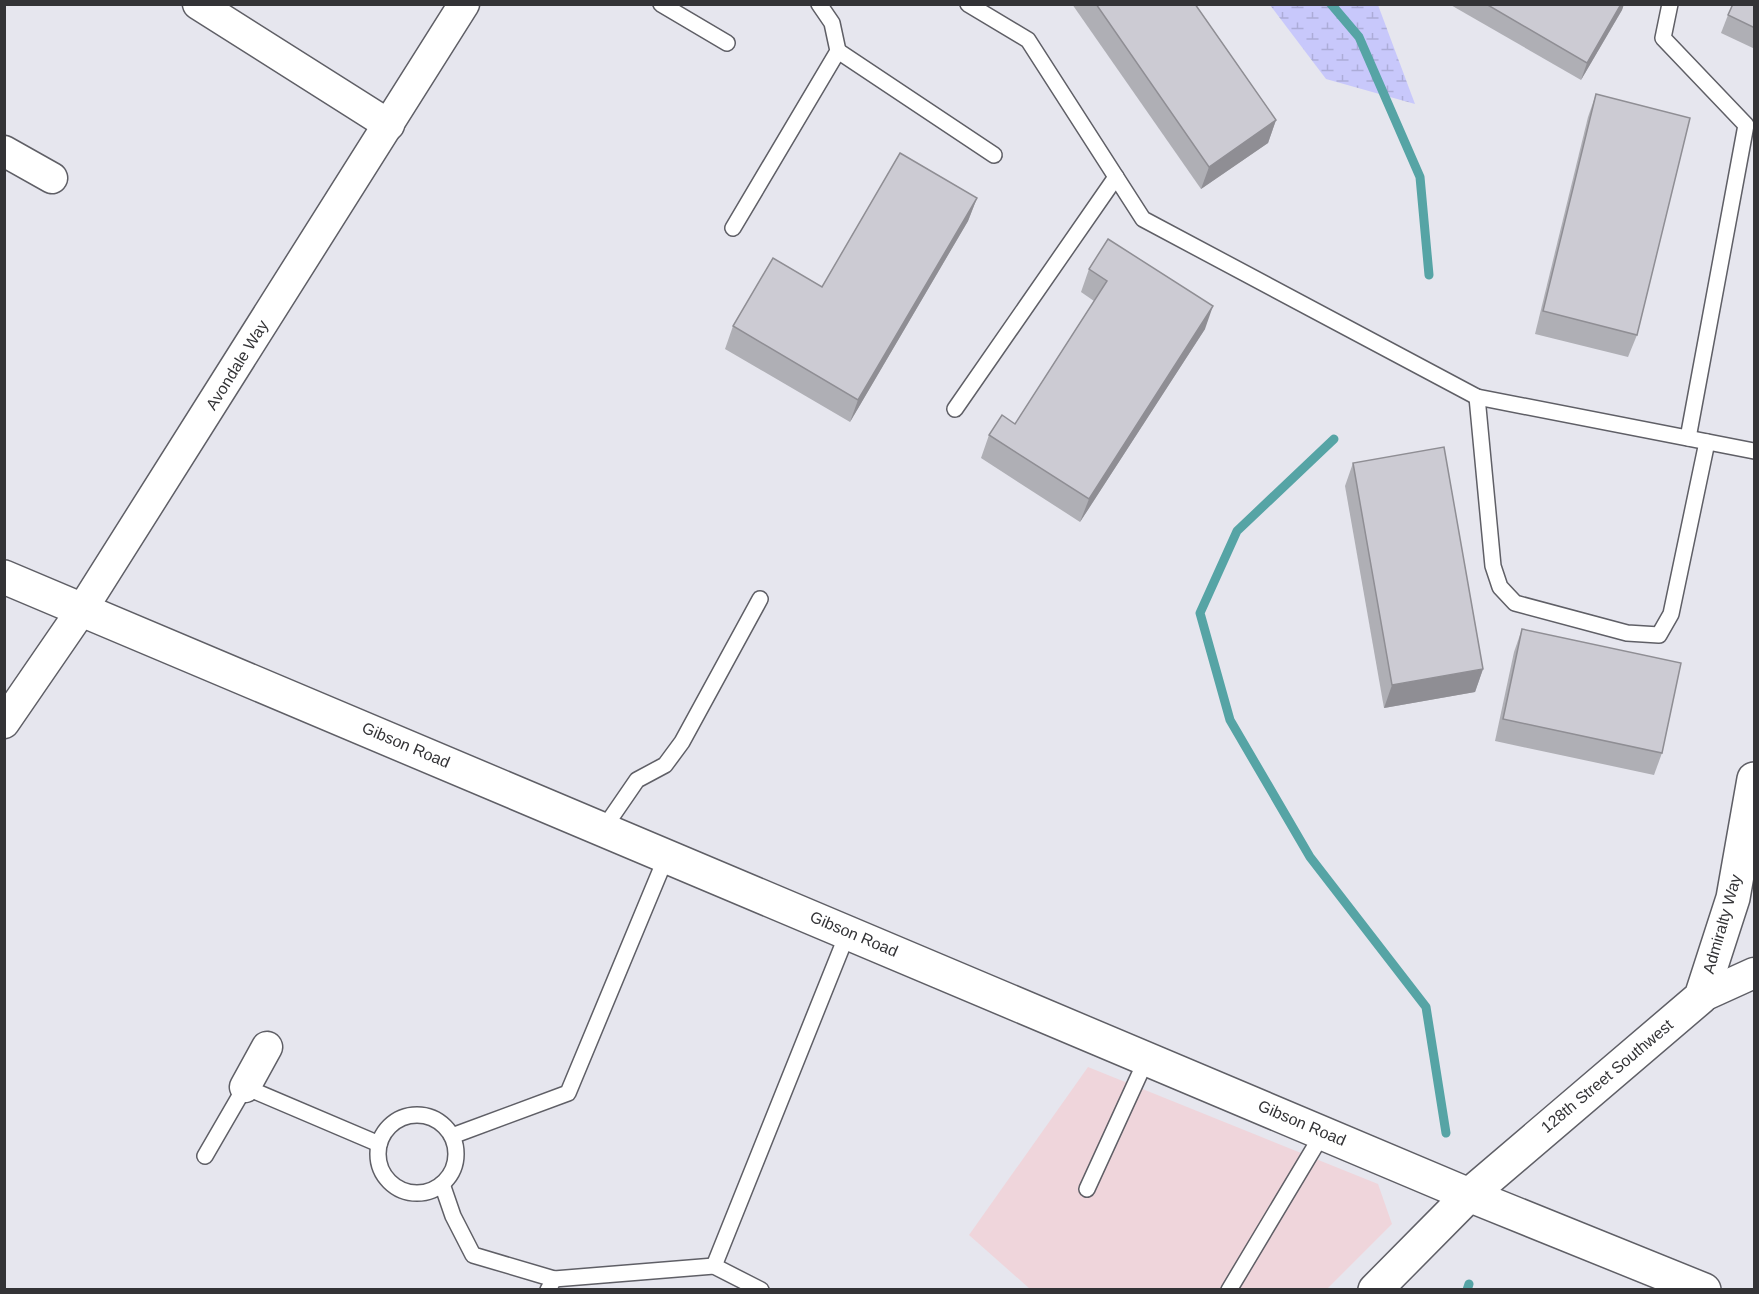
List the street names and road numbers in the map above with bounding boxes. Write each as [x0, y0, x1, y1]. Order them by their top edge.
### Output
street label: Avondale Way [203, 317, 271, 413]
street label: Gibson Road [360, 719, 452, 771]
street label: Admiralty Way [1700, 872, 1744, 976]
street label: Gibson Road [808, 908, 900, 960]
street label: 128th Street Southwest [1538, 1016, 1677, 1136]
street label: Gibson Road [1256, 1097, 1348, 1149]

